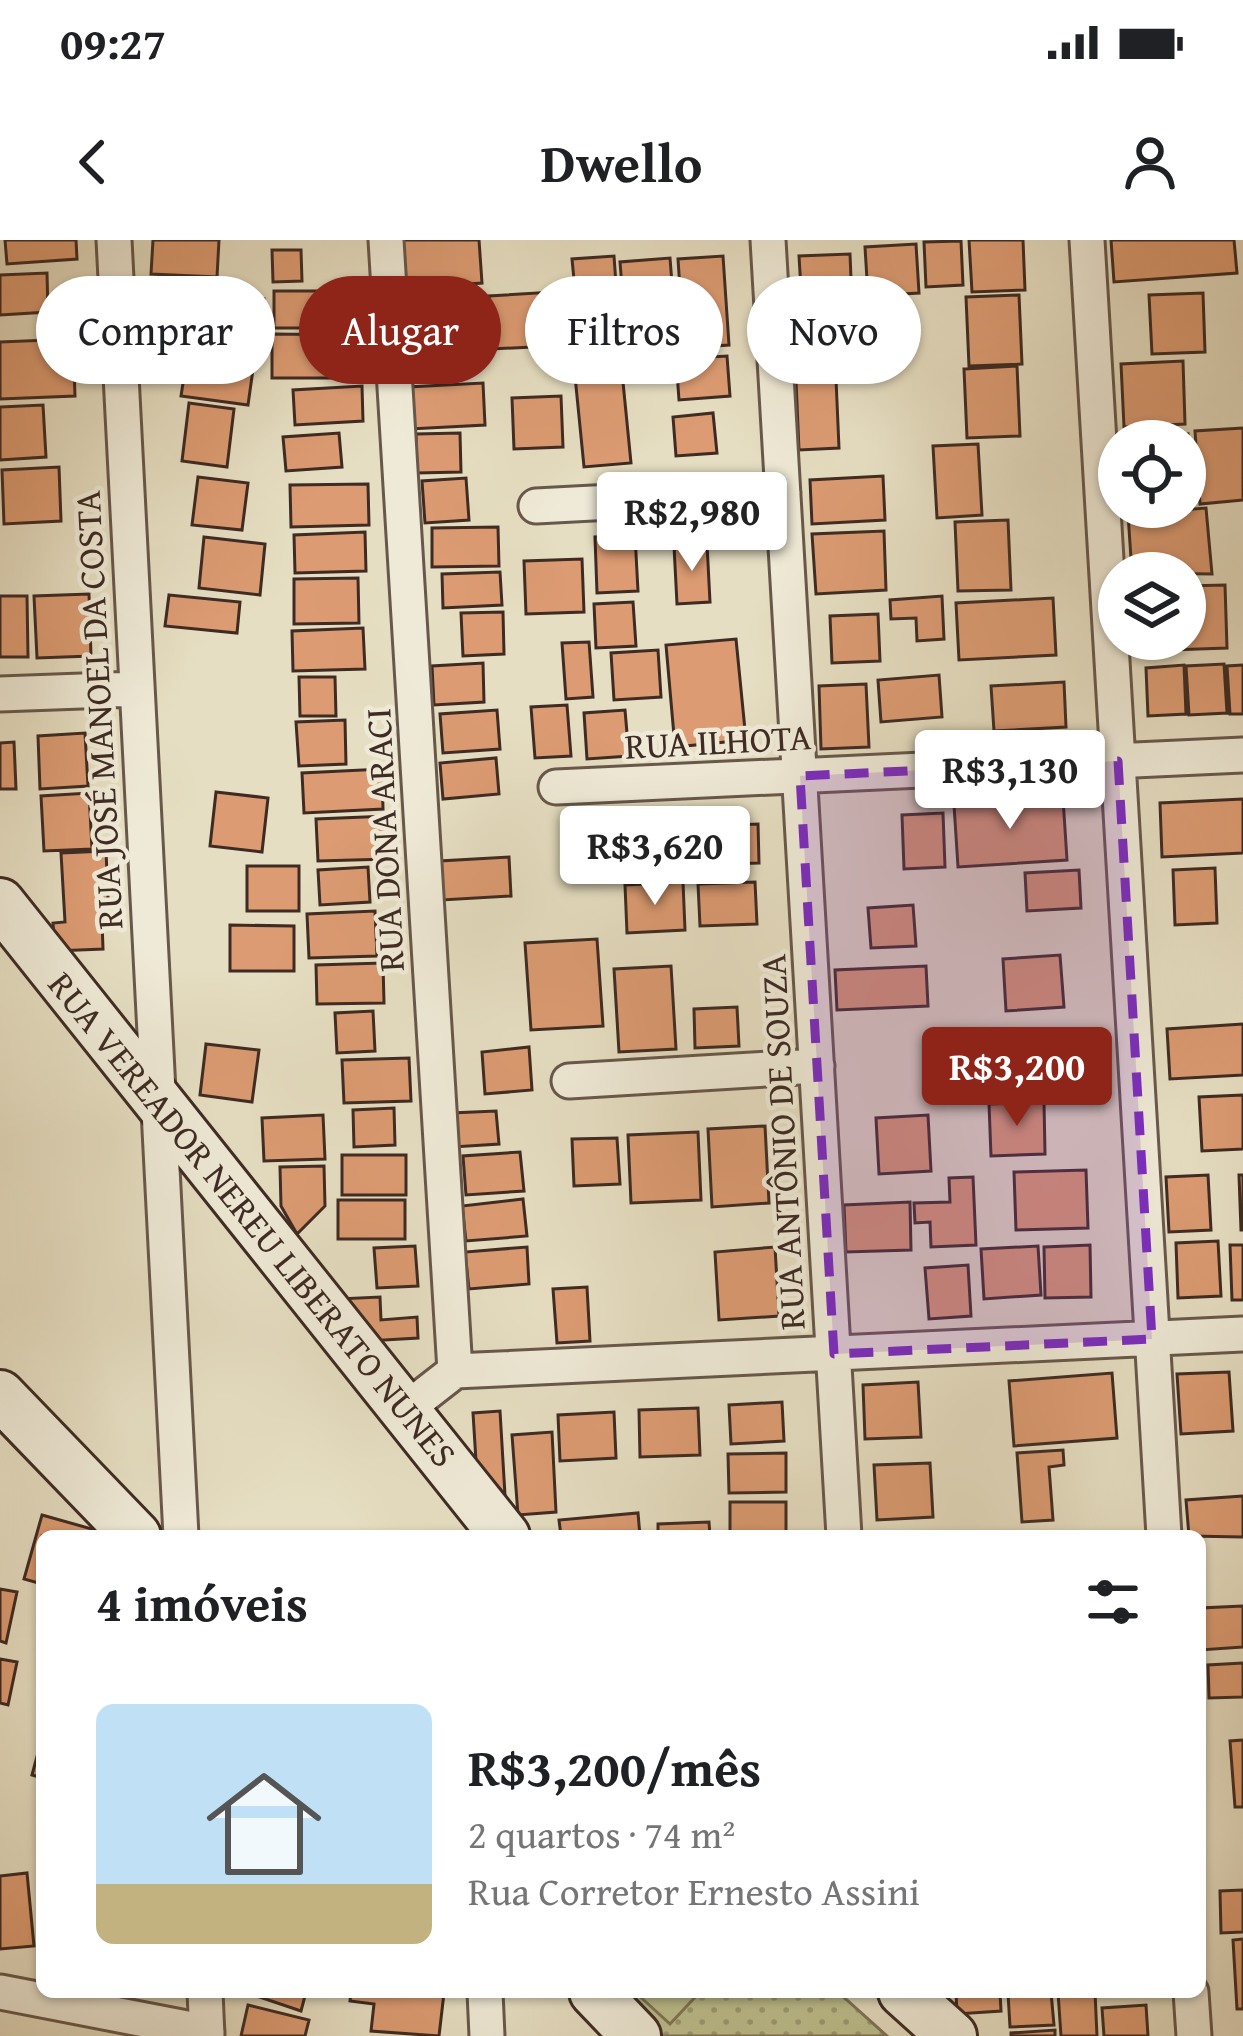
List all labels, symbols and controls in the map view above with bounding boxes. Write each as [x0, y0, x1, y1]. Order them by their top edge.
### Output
text: 09:27 [60, 10, 166, 75]
text: Dwello [541, 123, 702, 202]
icon: back [60, 129, 126, 195]
icon: person [1117, 129, 1183, 195]
chip: Comprar [36, 276, 275, 384]
chip: Alugar [299, 276, 501, 384]
chip: Filtros [525, 276, 723, 384]
chip: Novo [747, 276, 921, 384]
map controls [1098, 420, 1206, 660]
button: locate [1098, 420, 1206, 528]
pin: R$2,980 [581, 472, 803, 574]
text: R$2,980 [624, 482, 760, 539]
street label: RUA JOSÉ MANOEL DA COSTA [60, 489, 135, 931]
button: layers [1098, 552, 1206, 660]
street label: RUA DONA ARACI [350, 707, 417, 973]
street label: RUA ILHOTA [623, 709, 813, 772]
pin: R$3,130 [899, 730, 1121, 832]
text: R$3,130 [942, 740, 1078, 797]
pin: R$3,620 [544, 806, 766, 908]
text: R$3,620 [587, 816, 723, 873]
street label: RUA ANTÔNIO DE SOUZA [745, 953, 818, 1331]
street label: RUA VEREADOR NEREU LIBERATO NUNES [36, 959, 470, 1478]
pin: R$3,200 [906, 1027, 1128, 1129]
text: R$3,200 [949, 1037, 1085, 1094]
text: 4 imóveis [96, 1565, 308, 1640]
icon: filters [1080, 1569, 1146, 1635]
text: R$3,200/mês [468, 1730, 761, 1805]
icon: home [192, 1752, 336, 1896]
text: 2 quartos · 74 m² [468, 1805, 735, 1862]
text: Rua Corretor Ernesto Assini [468, 1862, 920, 1919]

